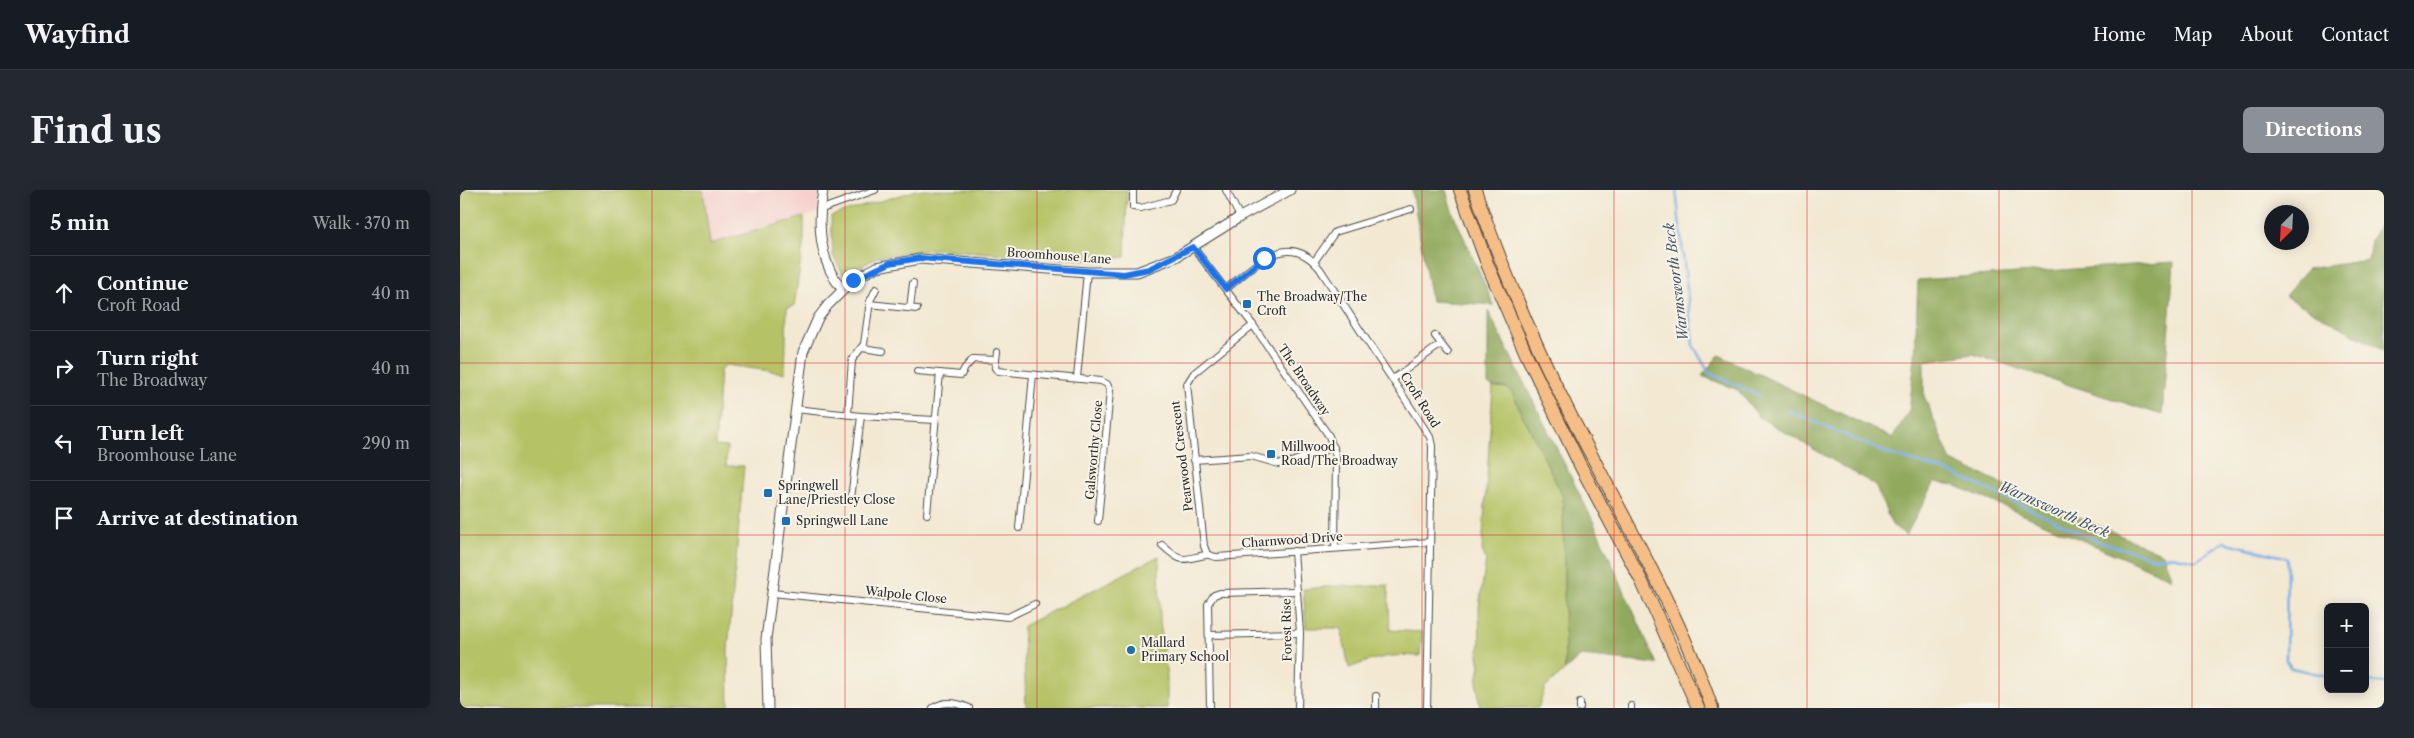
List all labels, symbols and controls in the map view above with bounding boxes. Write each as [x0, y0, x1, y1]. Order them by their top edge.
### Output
text: Wayfind [25, 20, 130, 49]
text: Home [2093, 24, 2146, 46]
text: Map [2174, 24, 2212, 46]
text: About [2240, 24, 2293, 46]
text: Contact [2321, 24, 2389, 46]
button: Directions [2243, 107, 2384, 153]
text: Find us [30, 109, 162, 152]
north arrow [2264, 205, 2309, 250]
text: 5 min [50, 210, 110, 235]
text: Walk · 370 m [313, 213, 410, 233]
water label: Warmsworth Beck [1660, 221, 1692, 342]
street label: Broomhouse Lane [1006, 244, 1112, 267]
route start [1253, 247, 1276, 270]
route end [842, 269, 865, 292]
text: Continue [97, 272, 189, 295]
icon: ahead [50, 279, 78, 307]
text: 40 m [371, 283, 410, 303]
place label: The Broadway/The Croft [1257, 289, 1367, 318]
text: Croft Road [97, 295, 181, 315]
marker: The Broadway/The Croft [1241, 298, 1253, 310]
street label: The Broadway [1275, 341, 1334, 419]
text: Turn right [97, 347, 198, 370]
icon: right [50, 354, 78, 382]
text: 40 m [371, 358, 410, 378]
street label: Croft Road [1397, 369, 1444, 431]
text: The Broadway [97, 370, 207, 390]
street label: Galsworthy Close [1082, 399, 1105, 500]
street label: Pearwood Crescent [1167, 399, 1196, 512]
text: Turn left [97, 422, 184, 445]
icon: left [50, 429, 78, 457]
text: 290 m [362, 433, 410, 453]
place label: Millwood Road/The Broadway [1281, 439, 1398, 468]
text: Broomhouse Lane [97, 445, 237, 465]
marker: Millwood Road/The Broadway [1265, 448, 1277, 460]
water label: Warmsworth Beck [1996, 477, 2113, 542]
place label: Springwell Lane/Priestley Close [778, 478, 895, 507]
marker: Springwell Lane/Priestley Close [762, 487, 774, 499]
icon: arrive [50, 504, 78, 532]
text: Arrive at destination [97, 507, 298, 530]
place label: Springwell Lane [796, 513, 888, 528]
marker: Springwell Lane [780, 515, 792, 527]
street label: Charnwood Drive [1241, 528, 1343, 551]
street label: Walpole Close [863, 583, 948, 606]
street label: Forest Rise [1278, 598, 1295, 662]
map controls [2324, 603, 2369, 693]
button: + [2324, 603, 2369, 648]
place label: Mallard Primary School [1141, 635, 1229, 664]
marker: Mallard Primary School [1125, 644, 1137, 656]
button: − [2324, 648, 2369, 693]

